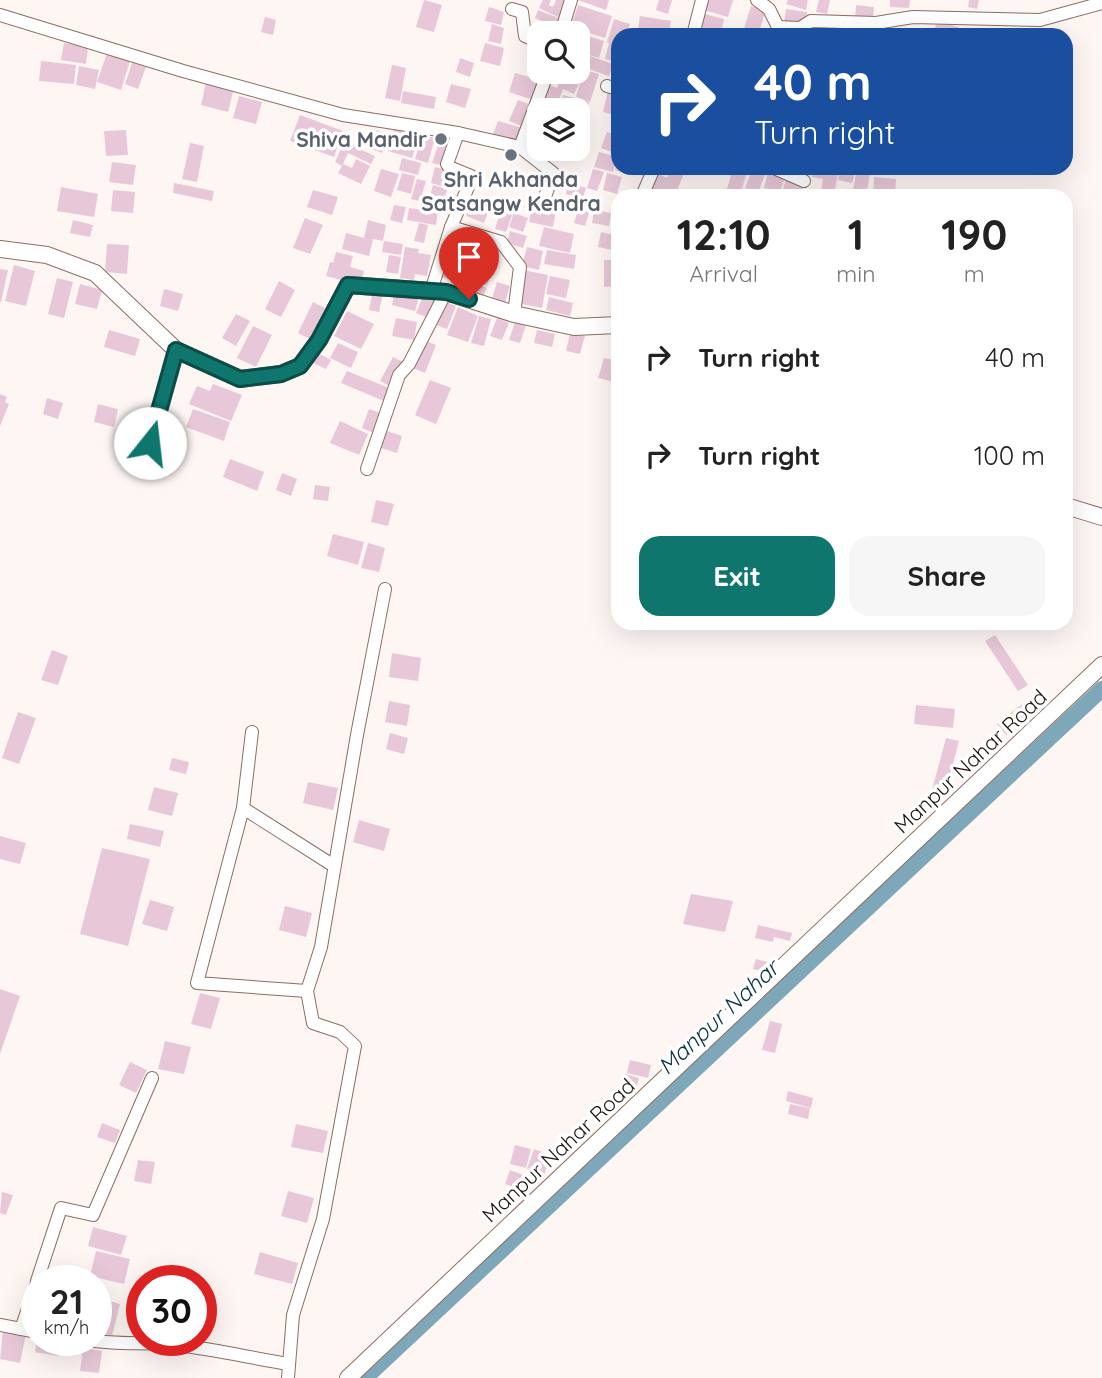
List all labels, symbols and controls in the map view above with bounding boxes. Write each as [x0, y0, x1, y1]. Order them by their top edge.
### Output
map controls [527, 21, 590, 161]
button: search [527, 21, 590, 84]
text: 40 m [754, 51, 872, 112]
icon: right [639, 56, 730, 147]
button: layers [527, 98, 590, 161]
text: Turn right [754, 112, 895, 152]
place label: Shiva Mandir [296, 126, 427, 152]
marker: Shiva Mandir [433, 131, 449, 147]
marker: Shri Akhanda Satsangw Kendra [503, 147, 519, 163]
place label: Shri Akhanda Satsangw Kendra [421, 166, 601, 216]
text: 12:10 [677, 208, 771, 261]
text: 1 [848, 208, 864, 261]
text: 190 [941, 208, 1007, 261]
pin [439, 227, 499, 299]
icon: arrive [450, 238, 488, 276]
text: Arrival [689, 259, 758, 288]
text: min [836, 259, 876, 288]
text: m [964, 259, 985, 288]
icon: right [639, 338, 677, 376]
text: Turn right [698, 341, 820, 374]
text: 40 m [985, 341, 1045, 374]
position arrow [113, 406, 187, 480]
icon: right [639, 436, 677, 474]
text: Turn right [698, 439, 820, 472]
text: 100 m [974, 439, 1045, 472]
button: Exit [639, 536, 835, 616]
button: Share [849, 536, 1045, 616]
street label: Manpur Nahar Road [888, 684, 1052, 838]
water label: Manpur Nahar [651, 951, 787, 1080]
street label: Manpur Nahar Road [476, 1073, 640, 1227]
speed limit sign: 30 [126, 1265, 217, 1356]
text: 21 [50, 1279, 83, 1323]
text: km/h [44, 1316, 89, 1339]

